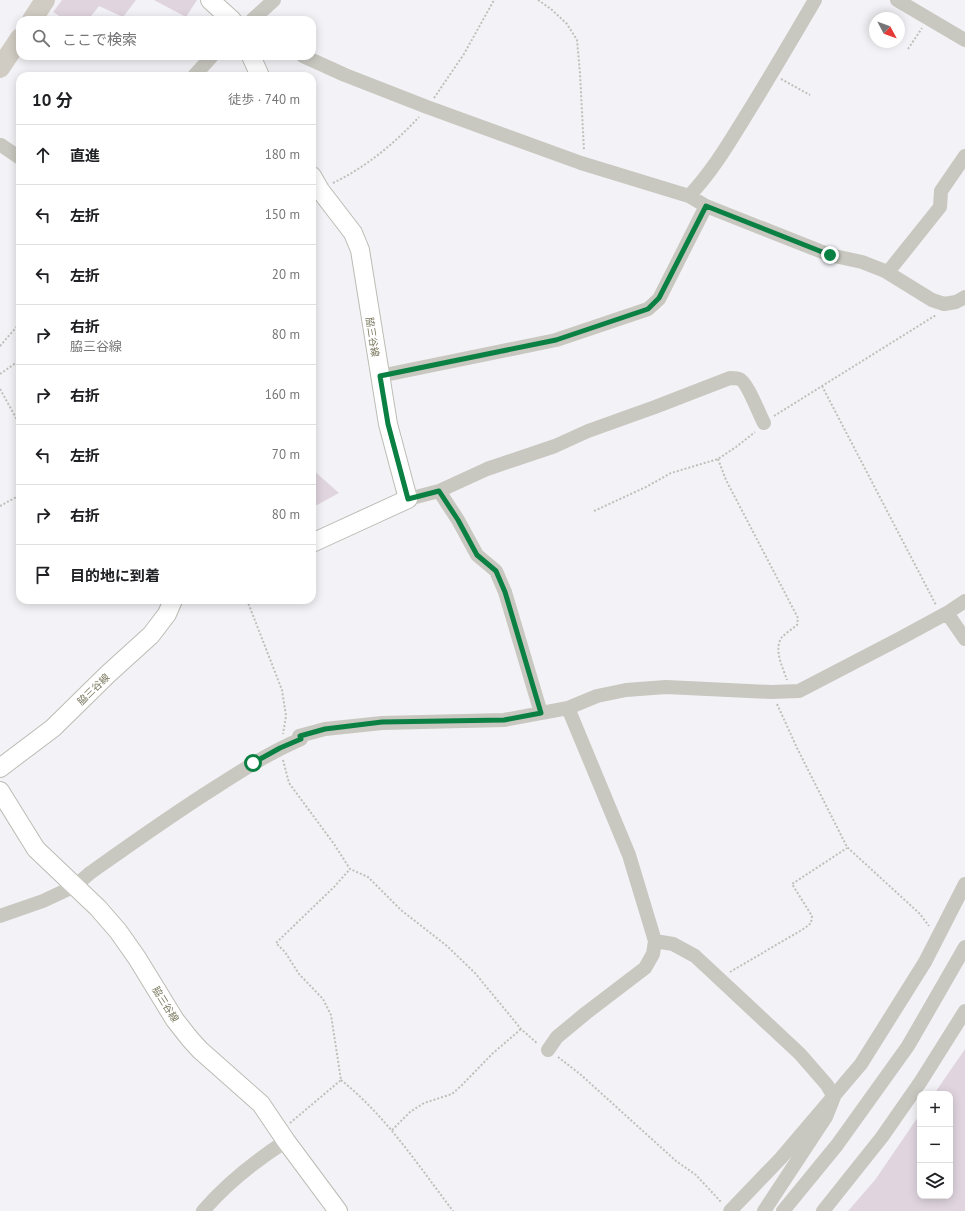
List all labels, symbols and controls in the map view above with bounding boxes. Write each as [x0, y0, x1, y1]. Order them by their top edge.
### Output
north arrow [869, 12, 905, 48]
search box [16, 16, 316, 60]
icon: search [30, 27, 52, 49]
text: ここで検索 [62, 30, 137, 49]
text: 10 分 [32, 89, 73, 111]
text: 徒歩 · 740 m [228, 91, 300, 108]
icon: ahead [32, 144, 54, 166]
text: 直進 [70, 146, 100, 165]
text: 180 m [265, 146, 300, 163]
icon: left [32, 204, 54, 226]
text: 左折 [70, 206, 100, 225]
text: 150 m [265, 206, 300, 223]
route end [821, 246, 839, 264]
icon: left [32, 264, 54, 286]
text: 左折 [70, 266, 100, 285]
text: 20 m [272, 266, 300, 283]
street label: 脇三谷線 [363, 316, 382, 358]
text: 右折 [70, 317, 100, 336]
icon: right [32, 324, 54, 346]
text: 80 m [272, 326, 300, 343]
text: 脇三谷線 [70, 338, 122, 355]
icon: right [32, 384, 54, 406]
text: 右折 [70, 386, 100, 405]
text: 160 m [265, 386, 300, 403]
icon: left [32, 444, 54, 466]
text: 左折 [70, 446, 100, 465]
text: 70 m [272, 446, 300, 463]
icon: right [32, 504, 54, 526]
text: 右折 [70, 506, 100, 525]
text: 80 m [272, 506, 300, 523]
icon: arrive [32, 564, 54, 586]
text: 目的地に到着 [70, 566, 160, 585]
street label: 脇三谷線 [74, 671, 112, 708]
route start [244, 754, 262, 772]
street label: 脇三谷線 [149, 984, 182, 1025]
map controls [917, 1091, 953, 1199]
button: + [917, 1091, 953, 1127]
button: − [917, 1127, 953, 1163]
button: layers [917, 1163, 953, 1199]

